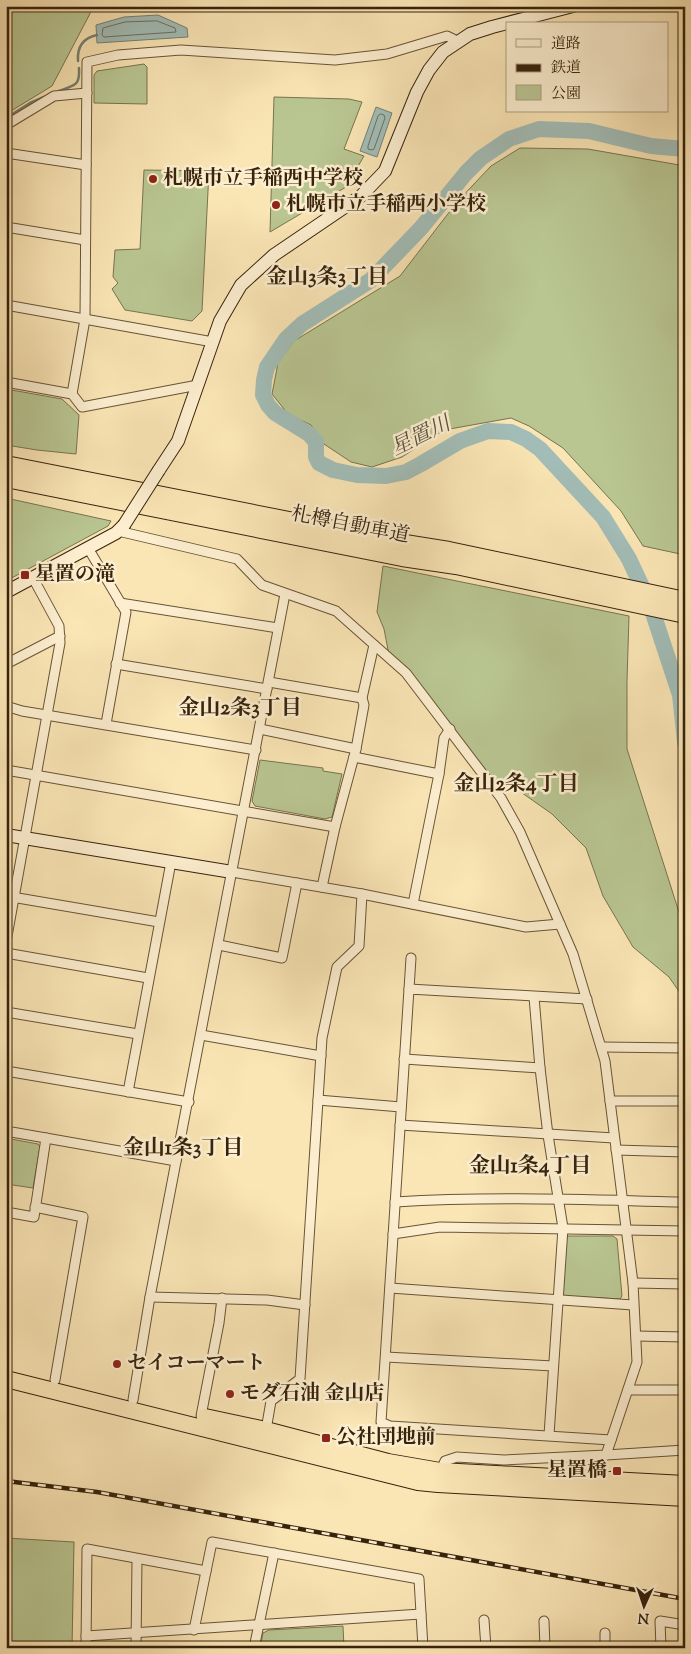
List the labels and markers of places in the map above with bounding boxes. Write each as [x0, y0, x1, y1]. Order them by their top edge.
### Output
place label: 札幌市立手稲西中学校 [163, 165, 363, 194]
marker: 札幌市立手稲西中学校 [147, 173, 159, 185]
place label: 札幌市立手稲西小学校 [286, 191, 486, 220]
marker: 札幌市立手稲西小学校 [270, 199, 282, 211]
place label: 星置の滝 [35, 561, 115, 590]
marker: 星置の滝 [19, 569, 31, 581]
place label: セイコーマート [127, 1350, 266, 1379]
marker: セイコーマート [111, 1358, 123, 1370]
place label: モダ石油 金山店 [240, 1380, 384, 1409]
marker: モダ石油 金山店 [224, 1388, 236, 1400]
place label: 公社団地前 [336, 1424, 436, 1453]
marker: 公社団地前 [320, 1432, 332, 1444]
place label: 星置橋 [547, 1457, 607, 1486]
marker: 星置橋 [611, 1465, 623, 1477]

